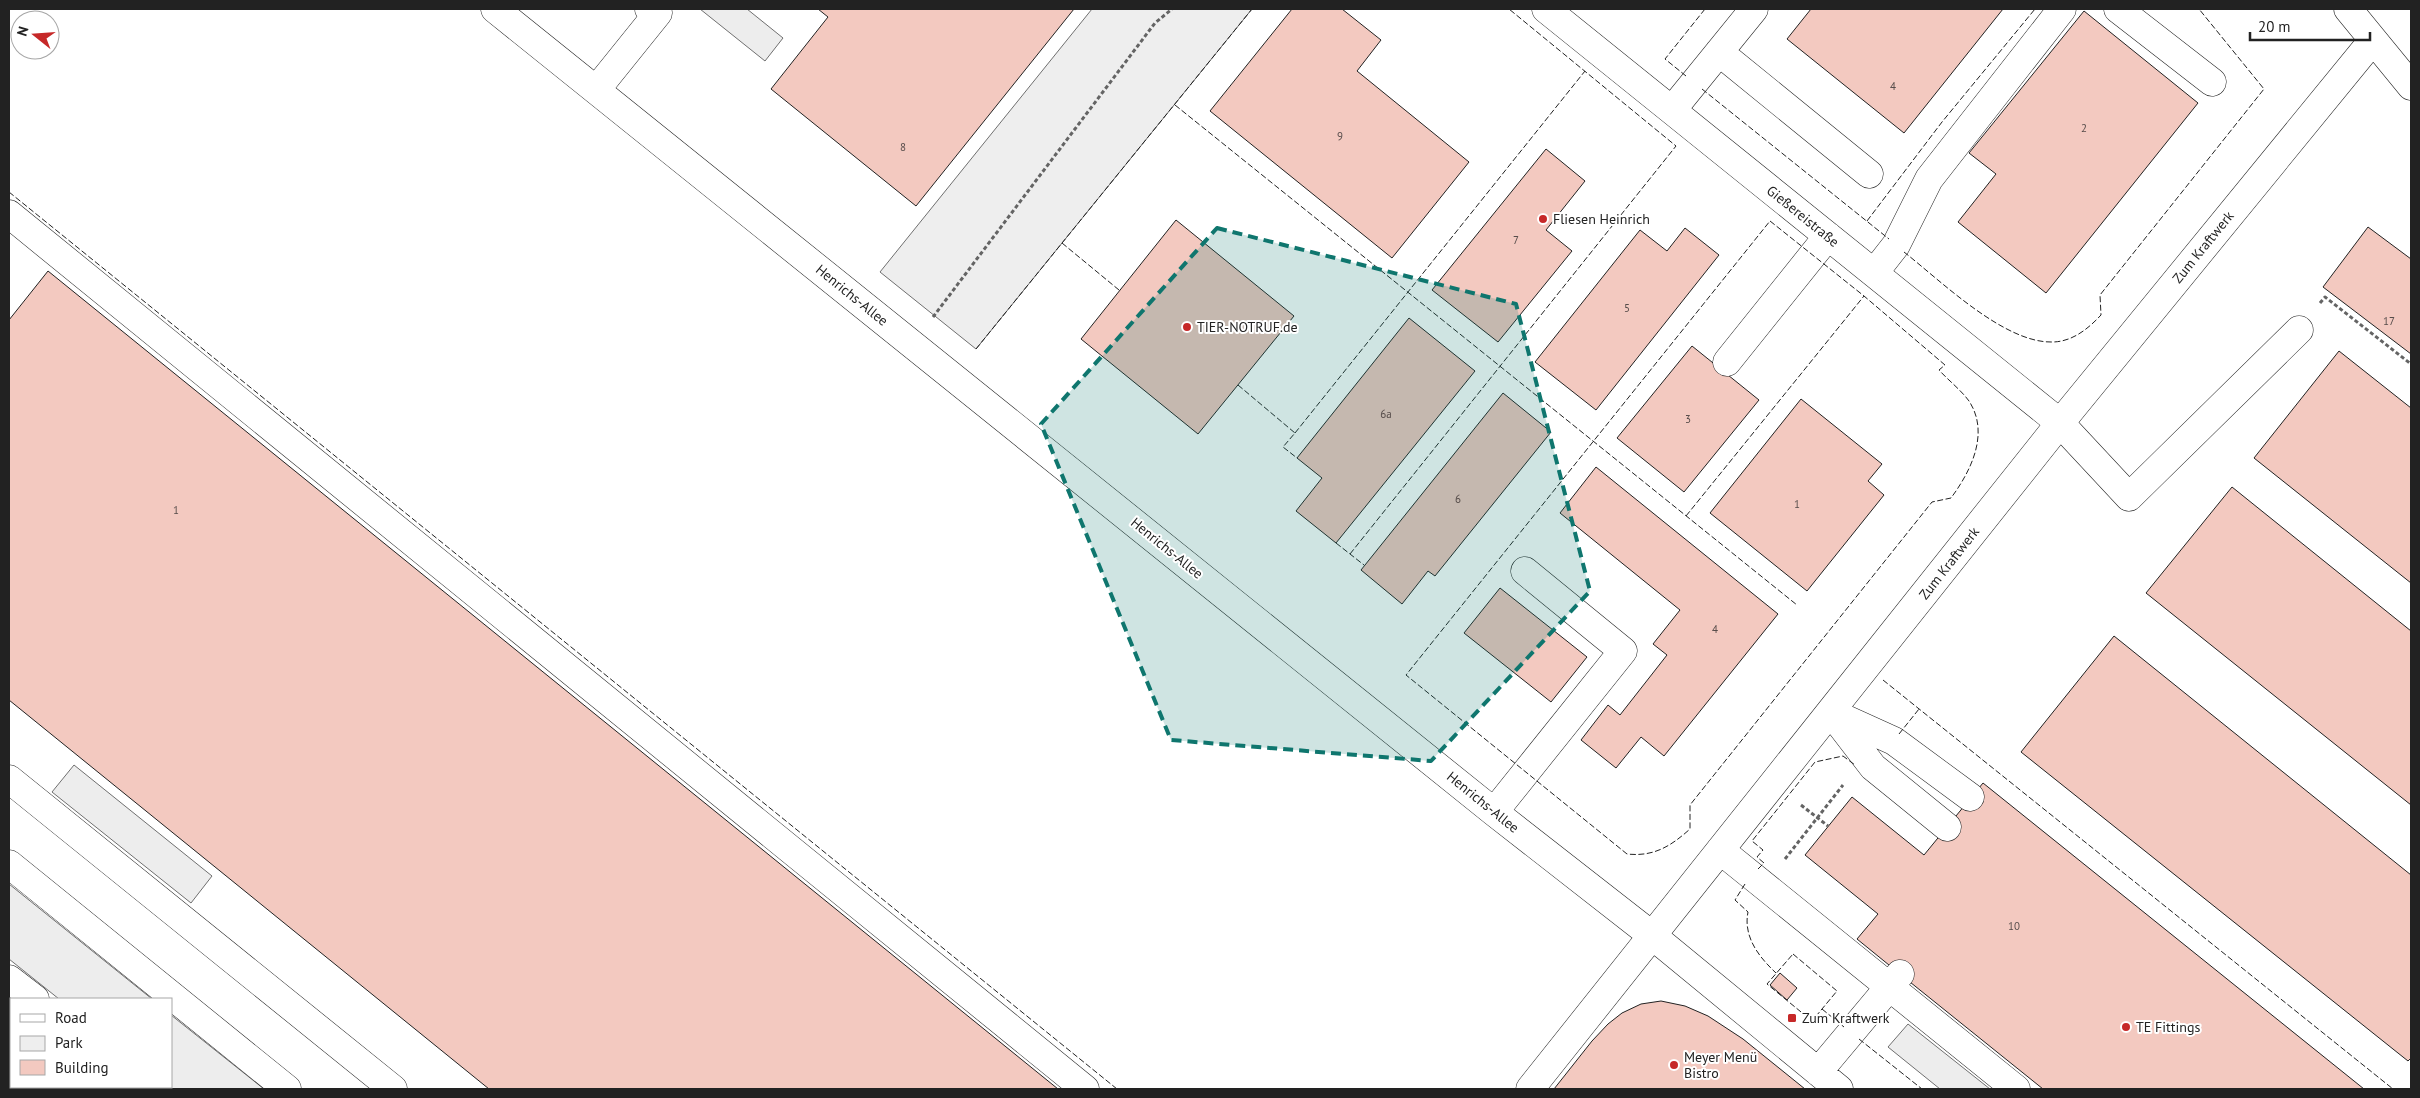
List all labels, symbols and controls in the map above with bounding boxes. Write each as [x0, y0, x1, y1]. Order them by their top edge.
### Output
north arrow [10, 10, 60, 60]
scale bar [2250, 10, 2370, 42]
text: 20 m [2258, 17, 2291, 36]
text: N [13, 24, 33, 38]
house number: 4 [1890, 79, 1896, 93]
house number: 2 [2081, 121, 2087, 135]
house number: 9 [1337, 129, 1343, 143]
house number: 8 [900, 140, 906, 154]
street label: Gießereistraße [1763, 181, 1843, 251]
street label: Zum Kraftwerk [2168, 207, 2238, 287]
place label: Fliesen Heinrich [1553, 210, 1650, 228]
marker: Fliesen Heinrich [1537, 213, 1549, 225]
house number: 7 [1513, 233, 1519, 247]
street label: Henrichs-Allee [812, 260, 892, 330]
house number: 5 [1624, 301, 1630, 315]
house number: 17 [2383, 314, 2395, 328]
place label: TIER-NOTRUF.de [1197, 318, 1298, 336]
marker: TIER-NOTRUF.de [1181, 321, 1193, 333]
house number: 6a [1380, 407, 1392, 421]
house number: 3 [1685, 412, 1691, 426]
house number: 6 [1455, 492, 1461, 506]
house number: 1 [1794, 497, 1800, 511]
house number: 1 [173, 503, 179, 517]
street label: Henrichs-Allee [1127, 513, 1207, 583]
street label: Zum Kraftwerk [1915, 523, 1983, 603]
house number: 4 [1712, 622, 1718, 636]
street label: Henrichs-Allee [1443, 767, 1523, 837]
house number: 10 [2008, 919, 2020, 933]
legend [10, 998, 172, 1088]
text: Road [55, 1008, 87, 1027]
place label: Zum Kraftwerk [1802, 1009, 1890, 1027]
marker: Zum Kraftwerk [1786, 1012, 1798, 1024]
place label: TE Fittings [2136, 1018, 2200, 1036]
marker: TE Fittings [2120, 1021, 2132, 1033]
text: Park [55, 1033, 83, 1052]
place label: Meyer Menü Bistro [1684, 1048, 1757, 1082]
text: Building [55, 1058, 109, 1077]
marker: Meyer Menü Bistro [1668, 1059, 1680, 1071]

